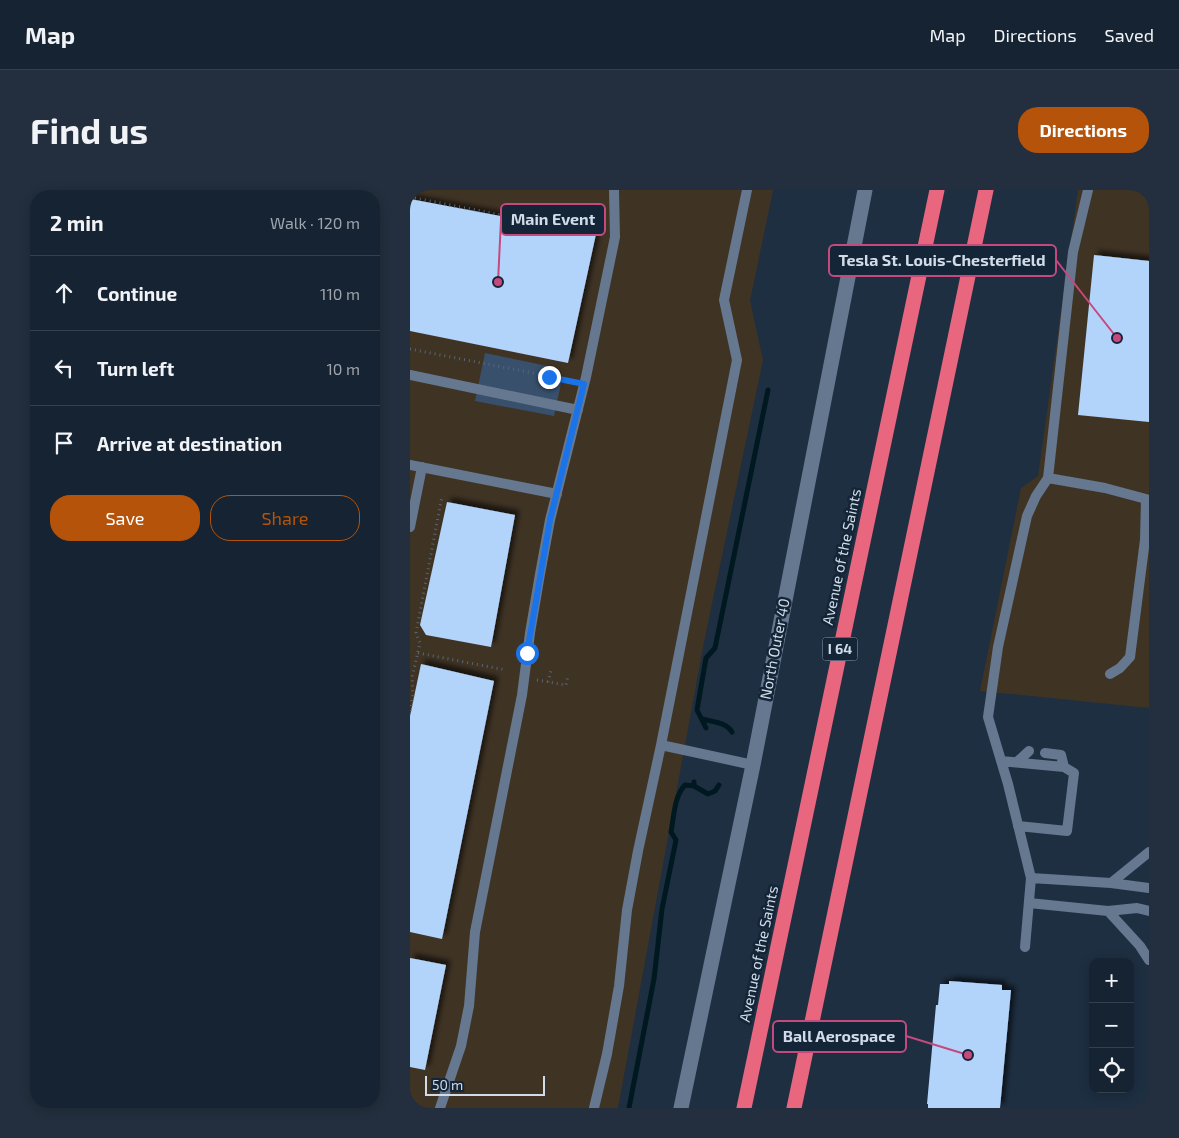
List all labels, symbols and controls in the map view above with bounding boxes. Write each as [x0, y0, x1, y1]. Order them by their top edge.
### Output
text: Map [25, 20, 75, 49]
text: Map [929, 24, 966, 46]
text: Directions [994, 24, 1077, 46]
text: Saved [1105, 24, 1154, 46]
button: Directions [1018, 107, 1149, 153]
text: Find us [30, 109, 148, 151]
callout: Main Event [501, 204, 605, 235]
text: Main Event [511, 209, 596, 228]
text: 2 min [50, 210, 104, 235]
text: Walk · 120 m [270, 213, 360, 232]
callout: Tesla St. Louis-Chesterfield [829, 245, 1056, 276]
text: Tesla St. Louis-Chesterfield [838, 250, 1046, 269]
icon: ahead [50, 279, 78, 307]
text: Continue [97, 282, 177, 305]
text: 110 m [320, 284, 360, 303]
icon: left [50, 354, 78, 382]
text: Turn left [97, 357, 174, 380]
text: 10 m [326, 359, 360, 378]
route end [538, 366, 561, 389]
icon: arrive [50, 429, 78, 457]
text: Arrive at destination [97, 432, 282, 455]
street label: Avenue of the Saints [818, 487, 864, 627]
button: Save [50, 495, 200, 541]
button: Share [210, 495, 360, 541]
street label: North Outer 40 [755, 597, 793, 701]
road number: I 64 [822, 638, 858, 660]
route start [516, 642, 539, 665]
street label: Avenue of the Saints [735, 884, 781, 1024]
map controls [1089, 958, 1134, 1093]
button: + [1089, 958, 1134, 1003]
button: − [1089, 1003, 1134, 1048]
callout: Ball Aerospace [773, 1021, 906, 1052]
text: Ball Aerospace [783, 1026, 895, 1045]
button: locate [1089, 1048, 1134, 1093]
scale bar [425, 1073, 545, 1096]
text: 50 m [432, 1076, 463, 1093]

